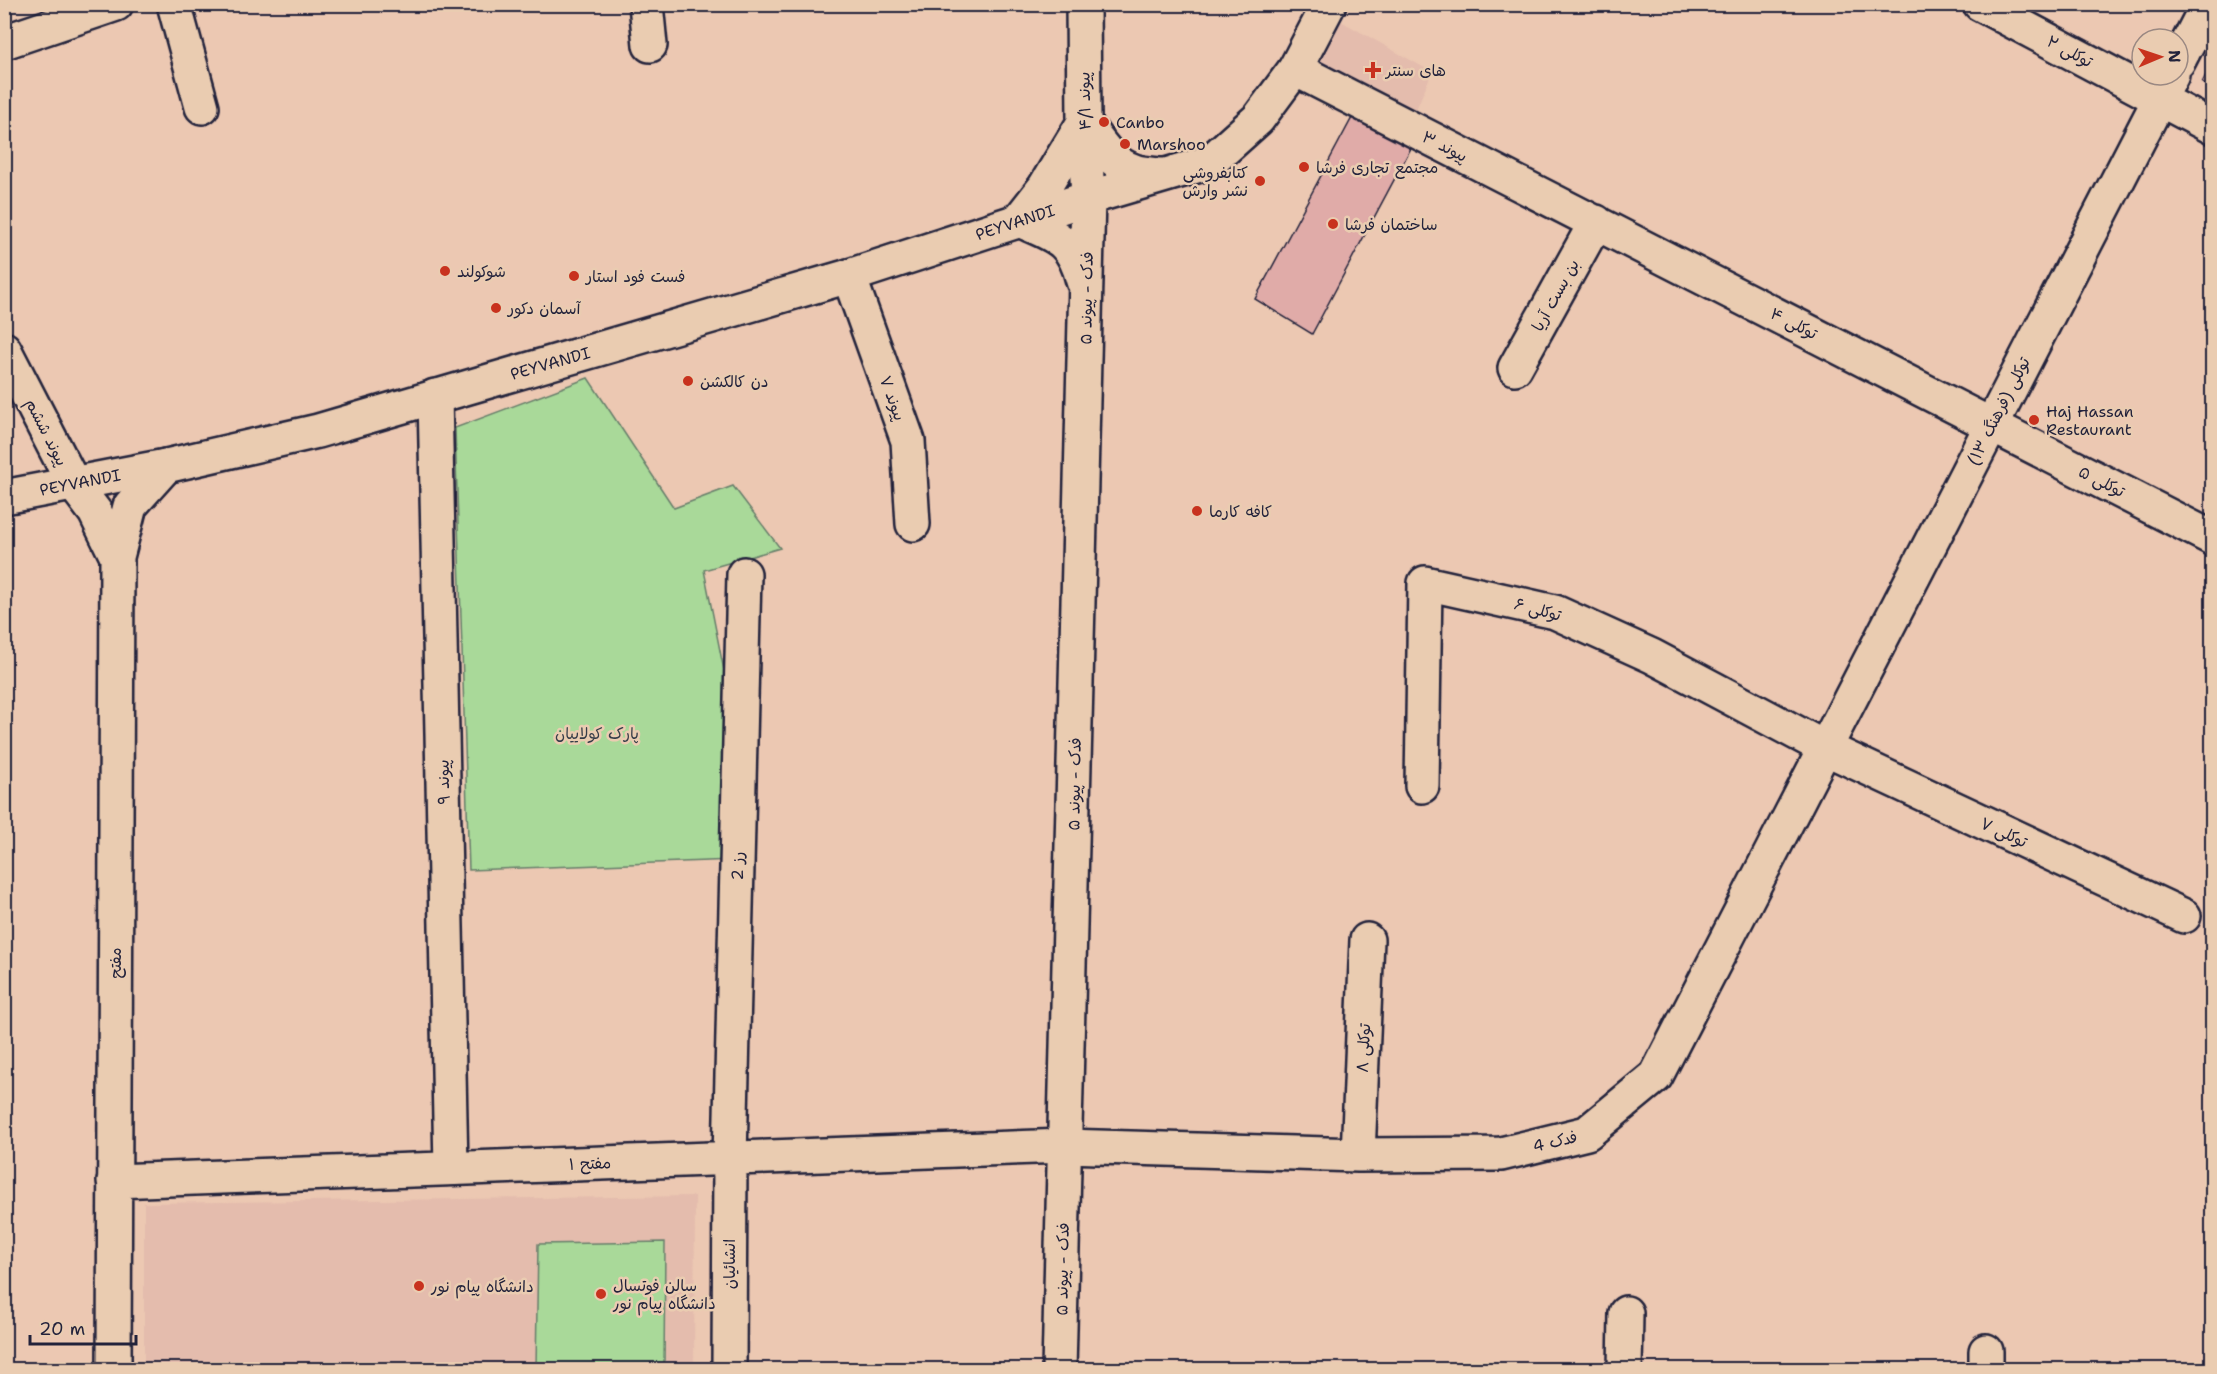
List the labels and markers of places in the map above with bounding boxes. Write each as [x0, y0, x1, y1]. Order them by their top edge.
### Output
place label: های سنتر [1384, 60, 1446, 81]
marker: های سنتر [1364, 61, 1382, 79]
place label: Canbo [1116, 112, 1164, 133]
marker: Canbo [1097, 115, 1111, 129]
place label: Marshoo [1137, 134, 1206, 155]
marker: Marshoo [1118, 137, 1132, 151]
place label: مجتمع تجاری فرشا [1316, 157, 1438, 179]
marker: مجتمع تجاری فرشا [1297, 160, 1311, 174]
place label: کتابفروشی نشر وارش [1183, 162, 1248, 201]
marker: کتابفروشی نشر وارش [1253, 174, 1267, 188]
place label: ساختمان فرشا [1345, 214, 1438, 235]
marker: ساختمان فرشا [1326, 217, 1340, 231]
place label: شوکولند [457, 261, 506, 282]
marker: شوکولند [438, 264, 452, 278]
place label: فست فود استار [584, 266, 685, 287]
marker: فست فود استار [567, 269, 581, 283]
place label: آسمان دکور [506, 298, 581, 319]
marker: آسمان دکور [489, 301, 503, 315]
place label: دن کالکشن [700, 371, 769, 392]
marker: دن کالکشن [681, 374, 695, 388]
place label: Haj Hassan Restaurant [2046, 401, 2134, 440]
marker: Haj Hassan Restaurant [2027, 413, 2041, 427]
place label: کافه کارما [1209, 501, 1272, 522]
marker: کافه کارما [1190, 504, 1204, 518]
place label: سالن فوتسال دانشگاه پیام نور [612, 1275, 716, 1316]
place label: دانشگاه پیام نور [430, 1276, 534, 1299]
marker: دانشگاه پیام نور [412, 1279, 426, 1293]
marker: سالن فوتسال دانشگاه پیام نور [594, 1287, 608, 1301]

